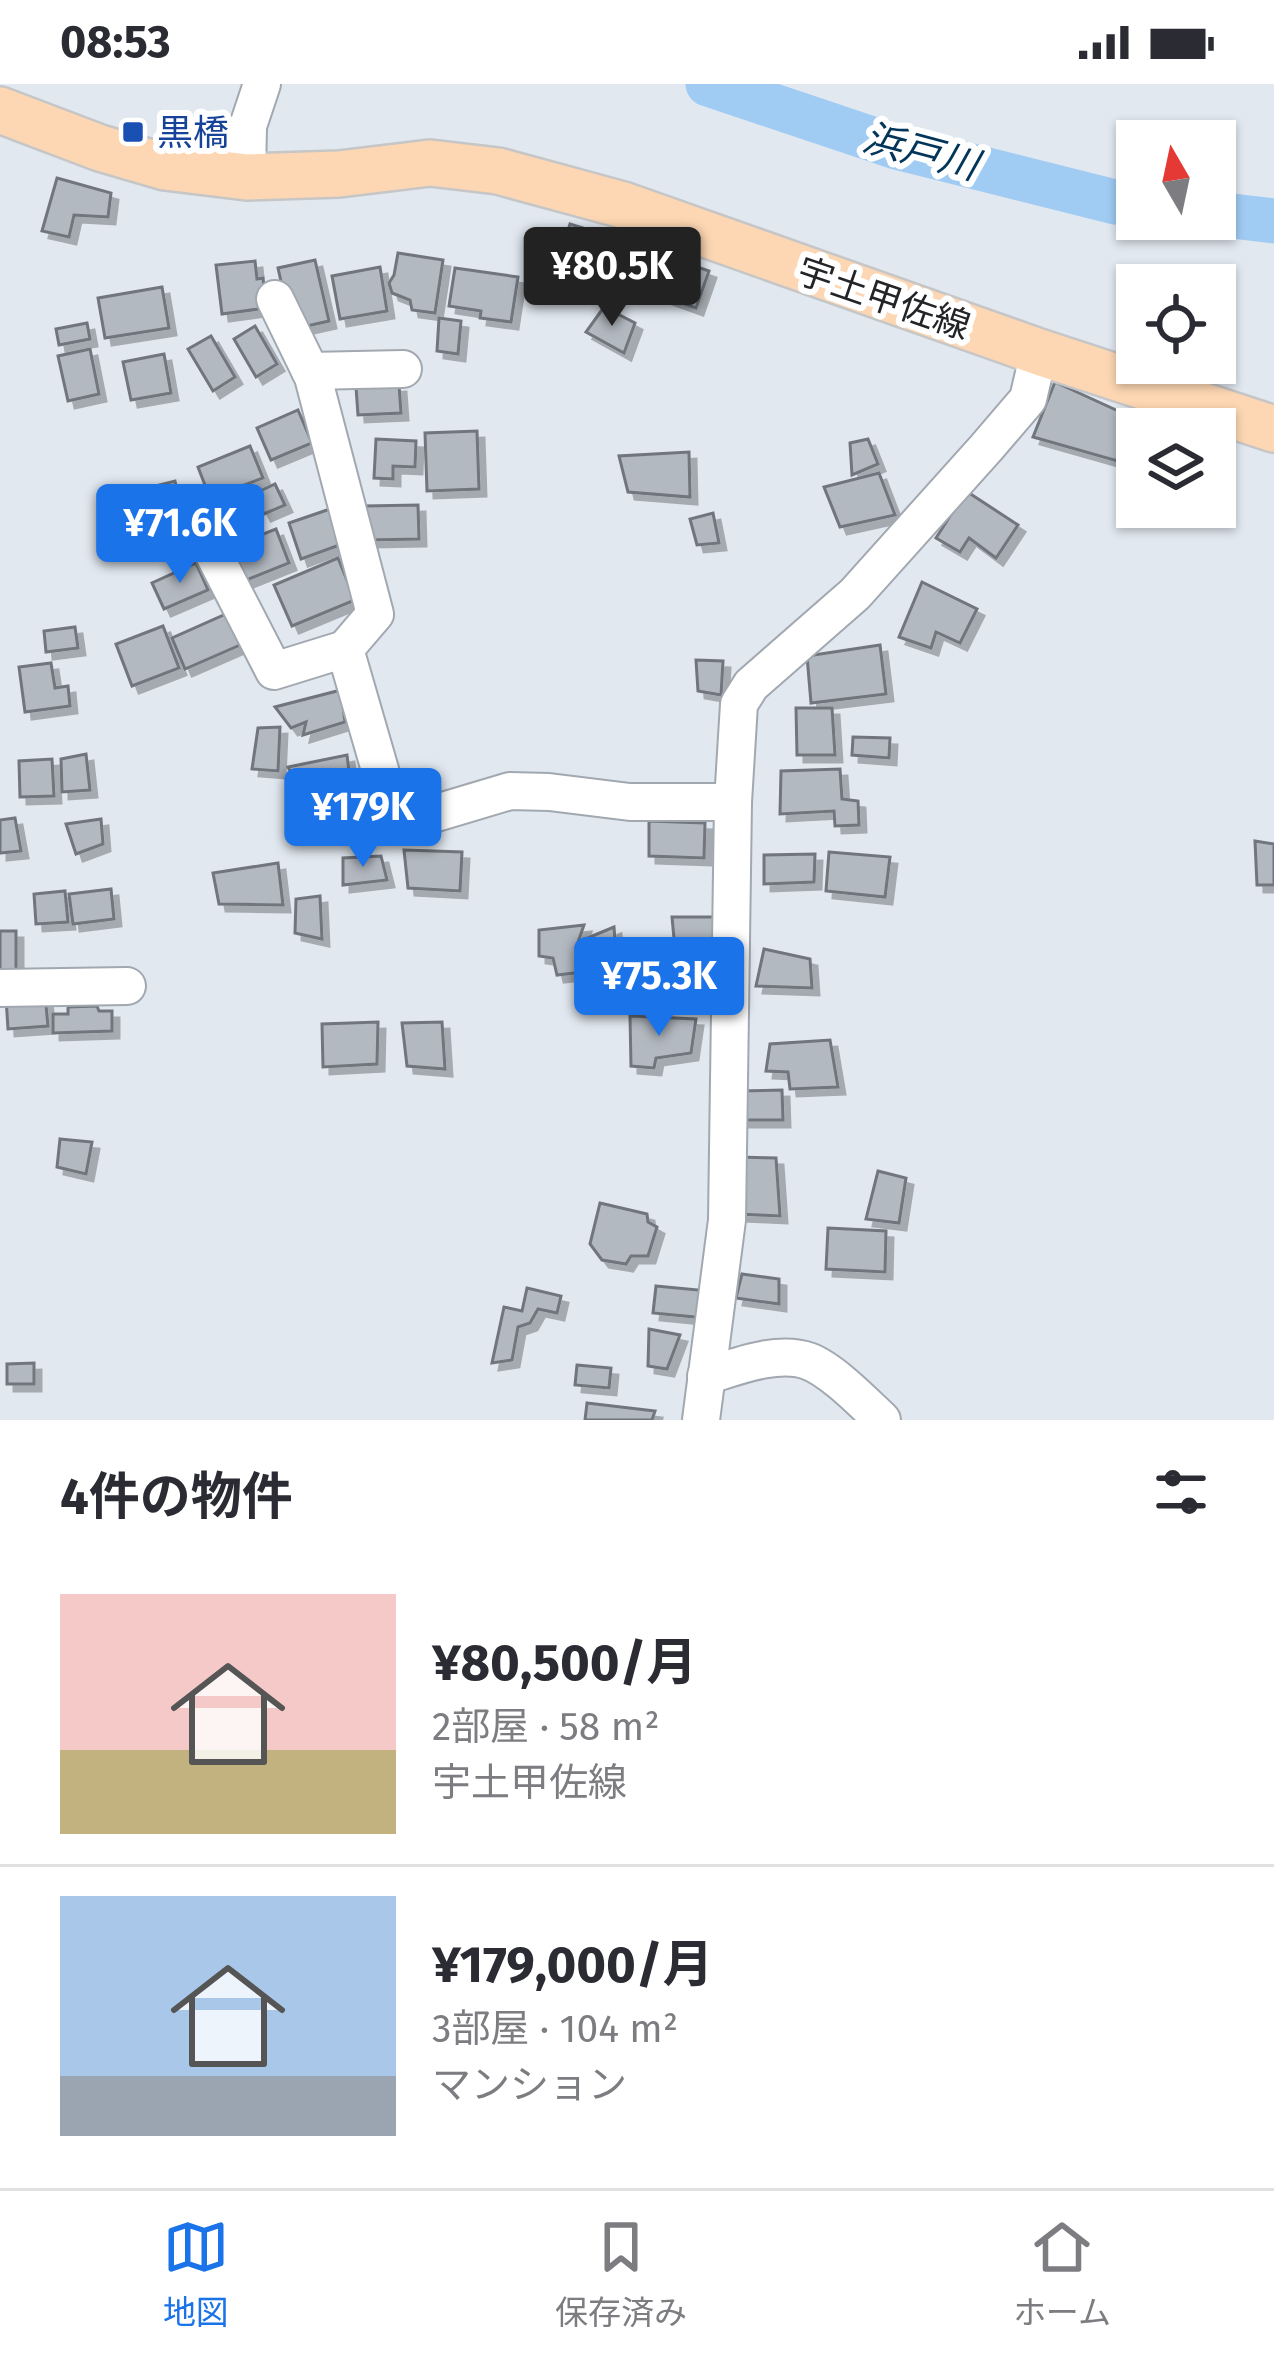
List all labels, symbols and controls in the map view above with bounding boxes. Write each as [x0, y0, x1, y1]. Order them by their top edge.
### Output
text: 08:53 [60, 15, 171, 69]
place label: 黒橋 [157, 111, 229, 155]
water label: 浜戸川 [858, 115, 987, 190]
marker: 黒橋 [120, 119, 146, 145]
north arrow [1116, 120, 1236, 240]
map controls [1116, 120, 1236, 528]
pin: ¥80.5K [514, 227, 710, 329]
text: ¥80.5K [551, 243, 673, 289]
street label: 宇土甲佐線 [791, 249, 976, 349]
button: locate [1116, 264, 1236, 384]
button: layers [1116, 408, 1236, 528]
pin: ¥71.6K [82, 484, 278, 586]
text: ¥71.6K [123, 500, 237, 546]
pin: ¥179K [279, 768, 447, 870]
text: ¥179K [311, 784, 415, 830]
pin: ¥75.3K [561, 937, 757, 1039]
text: ¥75.3K [601, 953, 717, 999]
icon: filters [1148, 1459, 1214, 1525]
text: 4件の物件 [60, 1466, 293, 1528]
text: ¥80,500/月 [432, 1632, 697, 1694]
icon: home [156, 1642, 300, 1786]
text: 2部屋 · 58 m² [432, 1704, 660, 1750]
text: 宇土甲佐線 [432, 1760, 627, 1806]
text: ¥179,000/月 [432, 1934, 713, 1996]
icon: home [156, 1944, 300, 2088]
text: 3部屋 · 104 m² [432, 2006, 678, 2052]
text: マンション [432, 2062, 627, 2108]
tab: 地図 [163, 2214, 229, 2334]
tab: 保存済み [555, 2214, 687, 2334]
tab: ホーム [1013, 2214, 1111, 2334]

